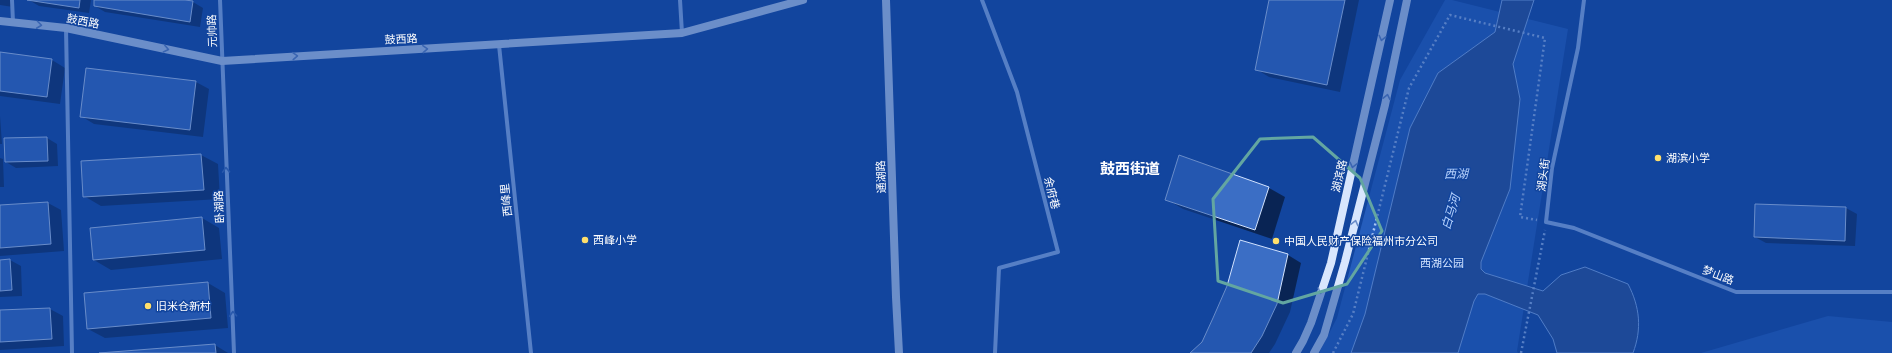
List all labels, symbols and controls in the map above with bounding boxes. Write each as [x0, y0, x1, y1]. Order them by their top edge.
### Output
street label: 鼓西路 [65, 10, 101, 32]
street label: 元帅路 [203, 14, 221, 48]
one-way arrow [36, 20, 42, 29]
street label: 鼓西路 [384, 30, 418, 48]
one-way arrow [1378, 34, 1387, 41]
one-way arrow [163, 44, 170, 53]
one-way arrow [422, 45, 428, 53]
one-way arrow [292, 52, 298, 61]
one-way arrow [1382, 94, 1390, 100]
place label: 湖滨小学 [1666, 150, 1710, 166]
marker: 湖滨小学 [1653, 153, 1663, 163]
district label: 鼓西街道 [1100, 158, 1160, 179]
street label: 湖滨路 [1327, 158, 1351, 194]
street label: 湖头街 [1533, 158, 1553, 192]
street label: 通湖路 [872, 160, 890, 194]
one-way arrow [1350, 162, 1358, 168]
water label: 西湖 [1444, 165, 1470, 182]
one-way arrow [222, 167, 231, 173]
street label: 余府巷 [1040, 175, 1064, 211]
street label: 西峰里 [496, 183, 516, 217]
street label: 卧湖路 [210, 190, 228, 224]
water label: 白马河 [1437, 190, 1464, 232]
one-way arrow [1350, 220, 1359, 227]
place label: 西峰小学 [593, 232, 637, 248]
place label: 中国人民财产保险福州市分公司 [1284, 233, 1438, 249]
marker: 西峰小学 [580, 235, 590, 245]
marker: 中国人民财产保险福州市分公司 [1271, 236, 1281, 246]
park label: 西湖公园 [1420, 255, 1464, 271]
street label: 梦山路 [1700, 262, 1736, 288]
one-way arrow [1318, 287, 1326, 294]
place label: 旧米仓新村 [156, 298, 211, 314]
marker: 旧米仓新村 [143, 301, 153, 311]
one-way arrow [228, 311, 237, 317]

